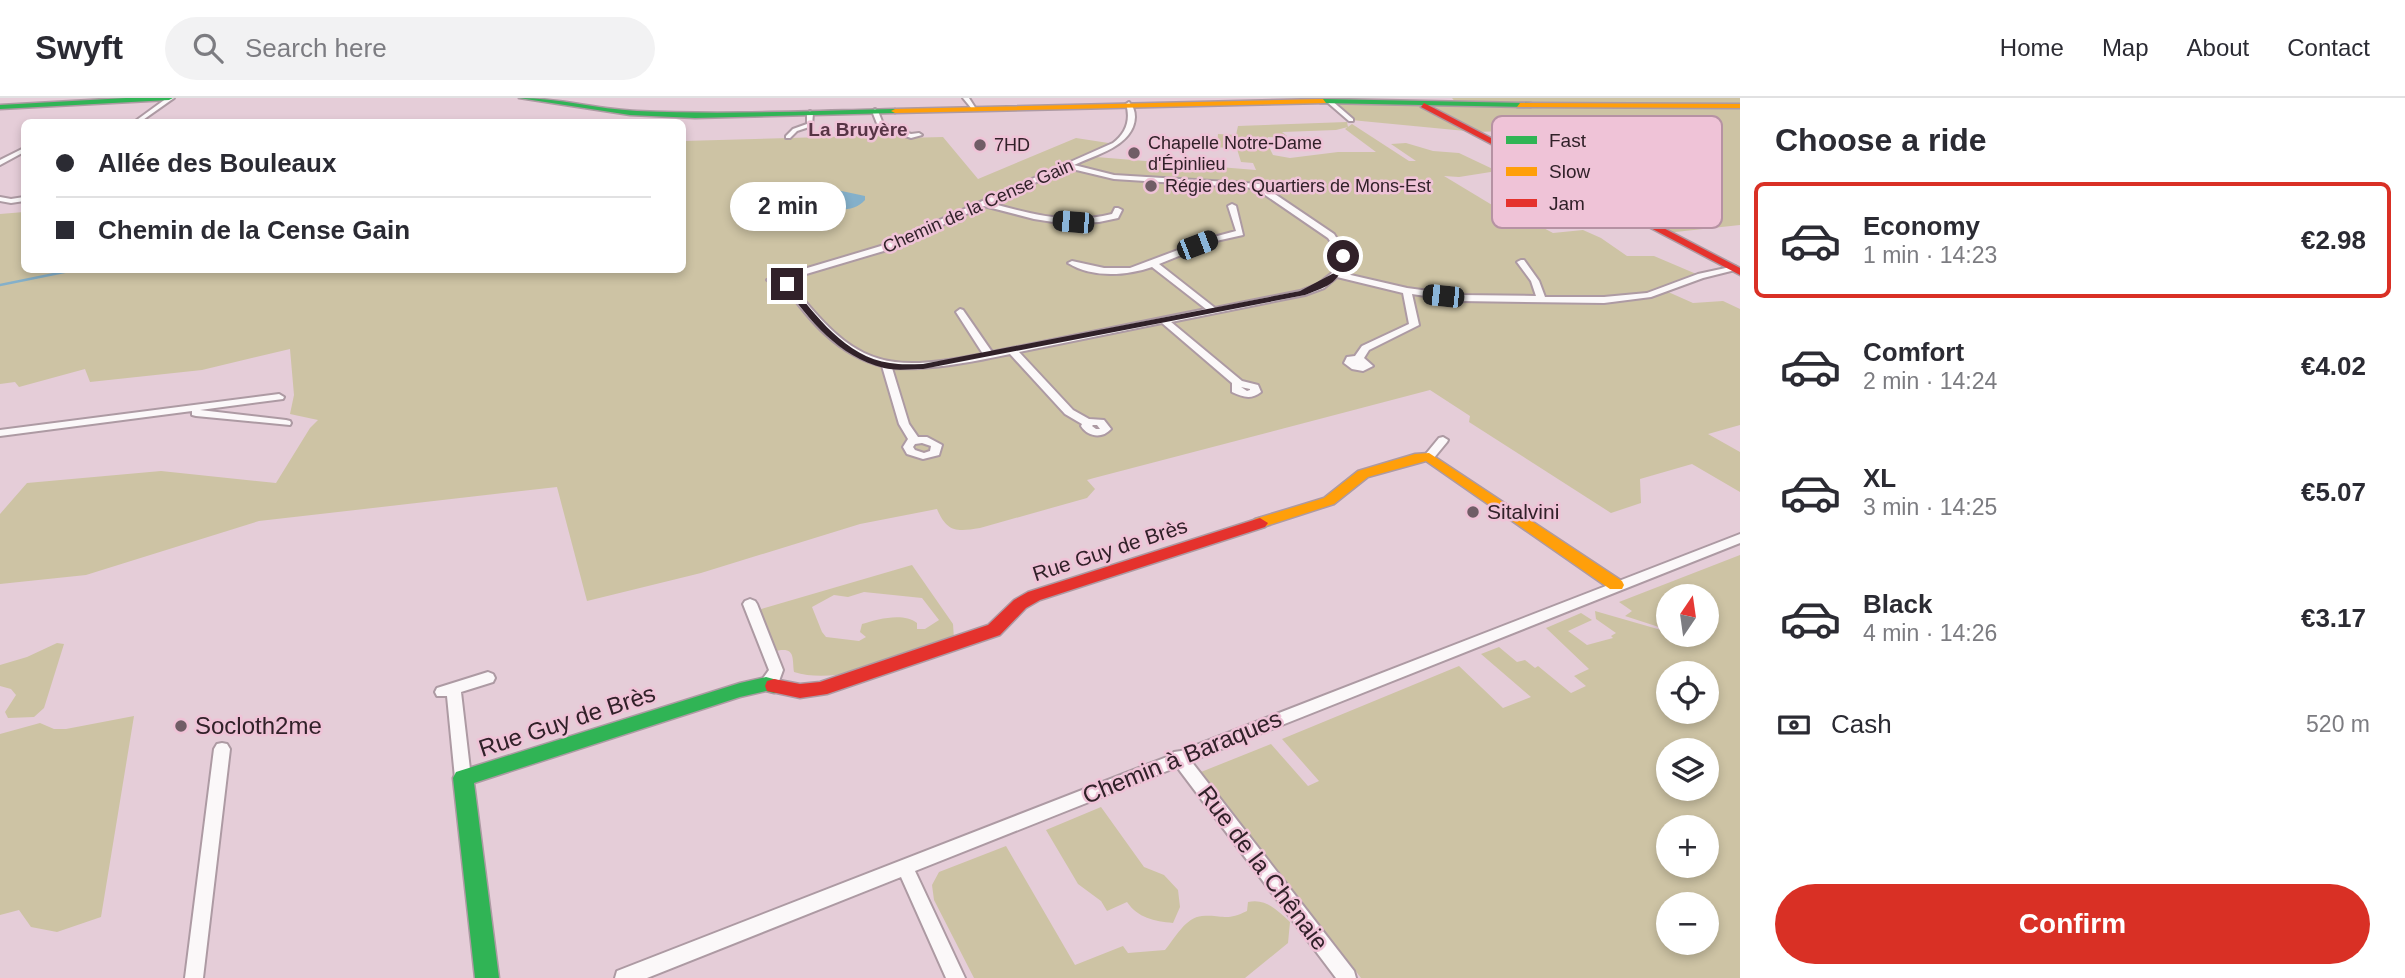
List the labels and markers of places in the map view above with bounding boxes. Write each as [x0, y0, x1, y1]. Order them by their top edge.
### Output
place label: Chapelle Notre-Dame d'Épinlieu [1148, 133, 1322, 174]
place label: 7HD [994, 135, 1030, 155]
marker: 7HD [972, 137, 988, 153]
marker: Chapelle Notre-Dame d'Épinlieu [1126, 145, 1142, 161]
place label: Régie des Quartiers de Mons-Est [1165, 176, 1431, 196]
marker: Régie des Quartiers de Mons-Est [1143, 178, 1159, 194]
place label: Sitalvini [1487, 500, 1559, 523]
marker: Sitalvini [1465, 504, 1481, 520]
place label: Socloth2me [195, 712, 322, 739]
marker: Socloth2me [173, 718, 189, 734]

